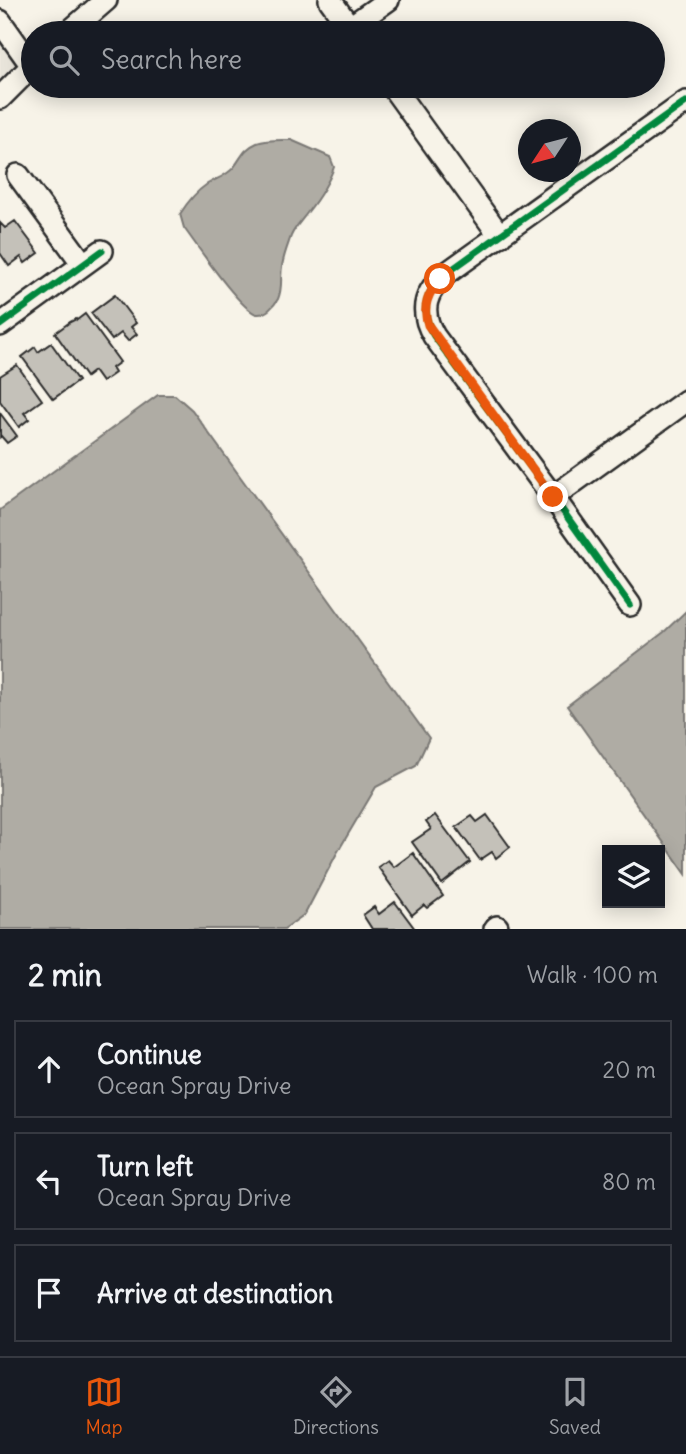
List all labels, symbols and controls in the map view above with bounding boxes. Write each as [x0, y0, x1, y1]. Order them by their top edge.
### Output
search box [21, 21, 665, 98]
icon: search [45, 41, 83, 79]
text: Search here [101, 43, 242, 76]
north arrow [518, 119, 581, 182]
route start [424, 263, 455, 294]
route end [537, 481, 568, 512]
map controls [602, 845, 665, 908]
button: layers [602, 845, 665, 908]
text: 2 min [28, 956, 102, 994]
text: Walk · 100 m [527, 960, 658, 989]
text: Continue [97, 1038, 202, 1071]
icon: ahead [30, 1050, 68, 1088]
text: 20 m [603, 1055, 656, 1084]
text: Ocean Spray Drive [97, 1071, 291, 1100]
text: Turn left [97, 1150, 193, 1183]
icon: left [30, 1162, 68, 1200]
text: 80 m [602, 1167, 656, 1196]
text: Ocean Spray Drive [97, 1183, 291, 1212]
icon: arrive [30, 1274, 68, 1312]
text: Arrive at destination [97, 1277, 333, 1310]
tab: Map [85, 1373, 123, 1439]
tab: Directions [293, 1373, 379, 1439]
tab: Saved [549, 1373, 601, 1439]

